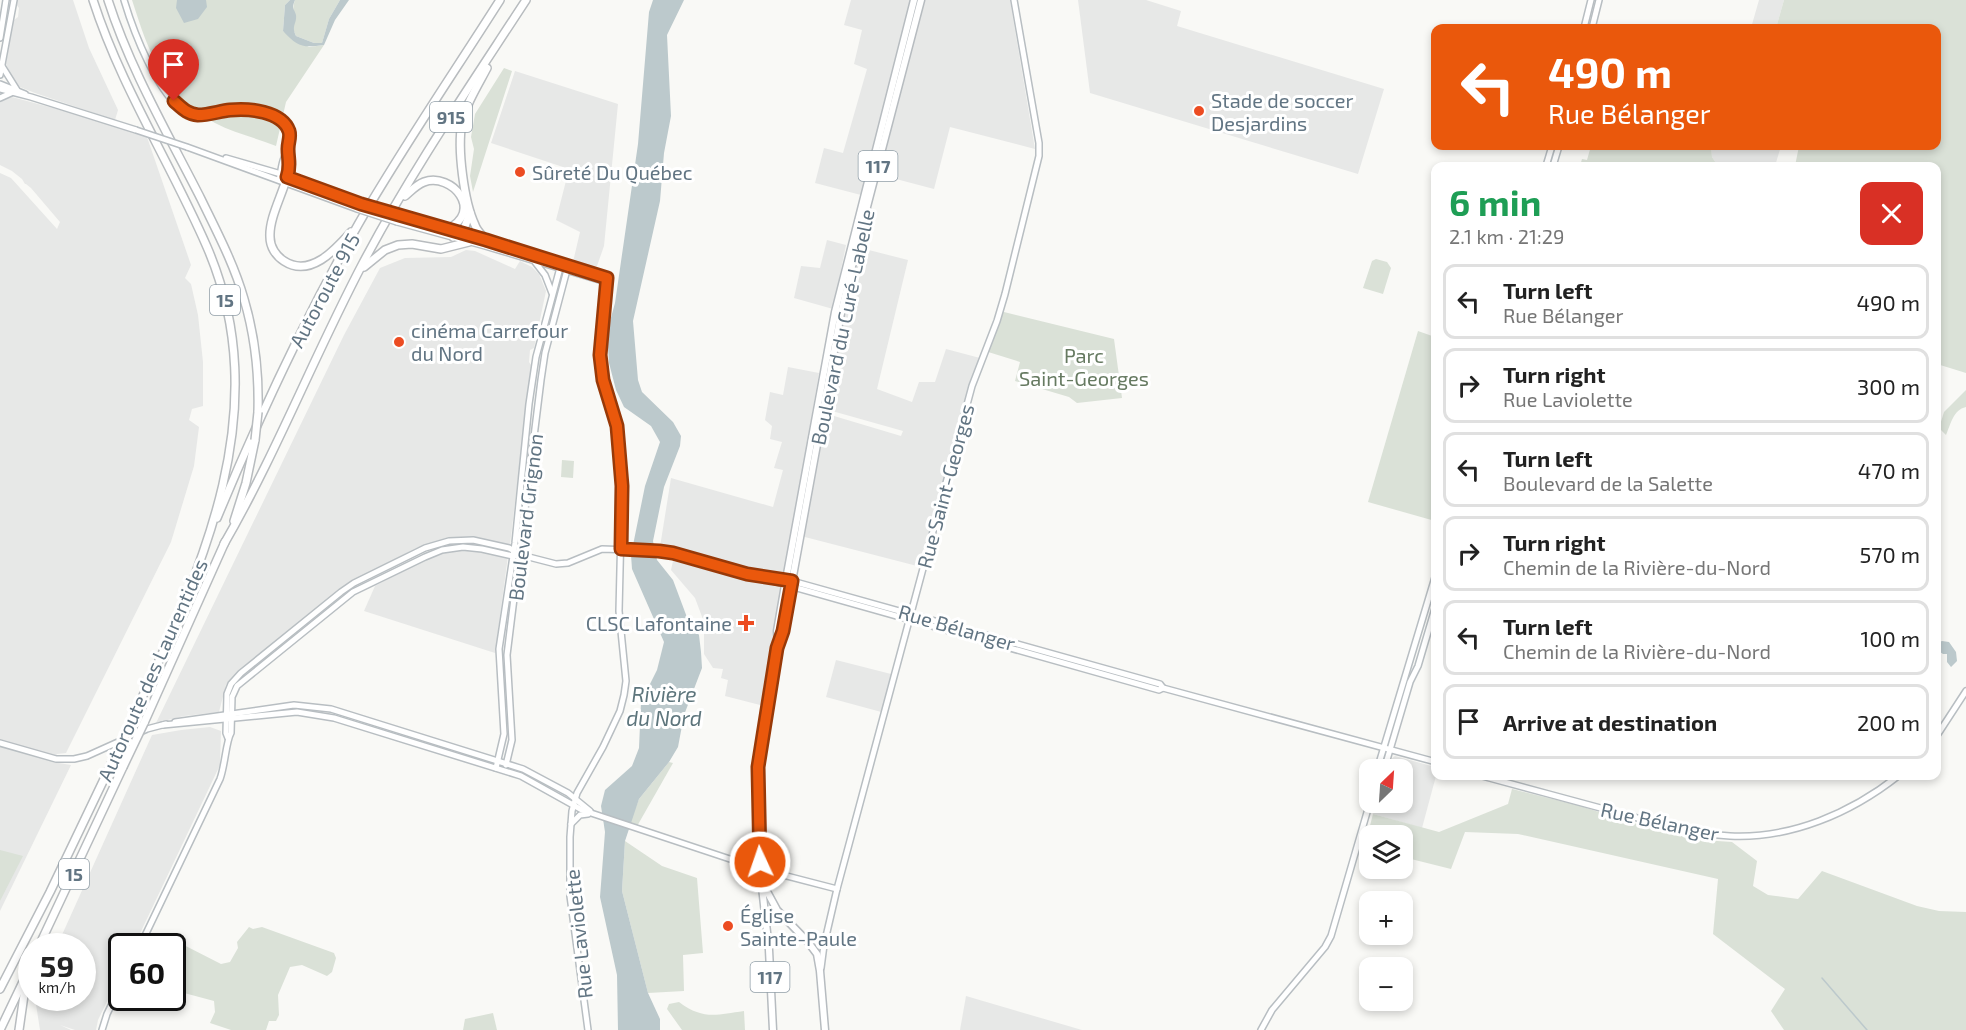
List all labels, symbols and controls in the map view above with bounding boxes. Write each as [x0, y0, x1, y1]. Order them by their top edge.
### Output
pin [148, 39, 199, 101]
text: 490 m [1548, 46, 1672, 96]
icon: arrive [157, 48, 190, 81]
icon: left [1449, 48, 1527, 126]
place label: Stade de soccer Desjardins [1211, 88, 1354, 135]
text: Rue Bélanger [1548, 97, 1711, 129]
road number: 915 [430, 102, 472, 132]
marker: Stade de soccer Desjardins [1192, 104, 1206, 118]
road number: 117 [858, 151, 898, 181]
place label: Sûreté Du Québec [532, 160, 693, 184]
marker: Sûreté Du Québec [513, 165, 527, 179]
text: 6 min [1449, 180, 1541, 223]
button: close [1860, 182, 1923, 245]
street label: Boulevard du Curé-Labelle [805, 207, 879, 447]
text: 2.1 km · 21:29 [1449, 224, 1564, 248]
street label: Autoroute 915 [284, 229, 364, 351]
text: Turn left [1503, 277, 1592, 303]
road number: 15 [210, 285, 240, 315]
icon: left [1452, 285, 1485, 318]
text: 490 m [1856, 289, 1920, 315]
text: Rue Bélanger [1503, 303, 1623, 327]
place label: cinéma Carrefour du Nord [411, 318, 568, 365]
marker: cinéma Carrefour du Nord [392, 335, 406, 349]
park label: Parc Saint-Georges [1019, 343, 1149, 390]
text: Turn right [1503, 361, 1605, 387]
icon: right [1452, 369, 1485, 402]
text: 300 m [1857, 373, 1920, 399]
text: Rue Laviolette [1503, 387, 1633, 411]
street label: Rue Saint-Georges [912, 401, 978, 571]
street label: Boulevard Grignon [503, 432, 547, 602]
text: Turn left [1503, 445, 1592, 471]
icon: left [1452, 453, 1485, 486]
text: 470 m [1858, 457, 1920, 483]
text: Boulevard de la Salette [1503, 471, 1713, 495]
text: Turn right [1503, 529, 1605, 555]
icon: right [1452, 537, 1485, 570]
text: 570 m [1859, 541, 1920, 567]
street label: Autoroute des Laurentides [92, 555, 212, 785]
text: Chemin de la Rivière-du-Nord [1503, 555, 1771, 579]
street label: Rue Bélanger [896, 599, 1018, 655]
place label: CLSC Lafontaine [586, 611, 732, 635]
text: Turn left [1503, 613, 1592, 639]
marker: CLSC Lafontaine [737, 614, 755, 632]
icon: left [1452, 621, 1485, 654]
text: 100 m [1861, 625, 1920, 651]
text: Chemin de la Rivière-du-Nord [1503, 639, 1771, 663]
water label: Rivière du Nord [626, 681, 702, 730]
icon: arrive [1452, 705, 1485, 738]
text: Arrive at destination [1503, 709, 1717, 735]
text: 200 m [1857, 709, 1920, 735]
north arrow [1359, 759, 1413, 813]
map controls [1359, 759, 1413, 1011]
street label: Rue Bélanger [1599, 797, 1721, 845]
button: layers [1359, 825, 1413, 879]
position arrow [728, 830, 792, 894]
road number: 15 [59, 859, 89, 889]
street label: Rue Laviolette [559, 868, 597, 1000]
button: + [1359, 891, 1413, 945]
place label: Église Sainte-Paule [740, 903, 857, 950]
marker: Église Sainte-Paule [721, 919, 735, 933]
speed limit sign: 60 [108, 933, 186, 1011]
text: 59 [40, 947, 74, 983]
button: − [1359, 957, 1413, 1011]
road number: 117 [750, 962, 790, 992]
text: km/h [38, 978, 76, 996]

